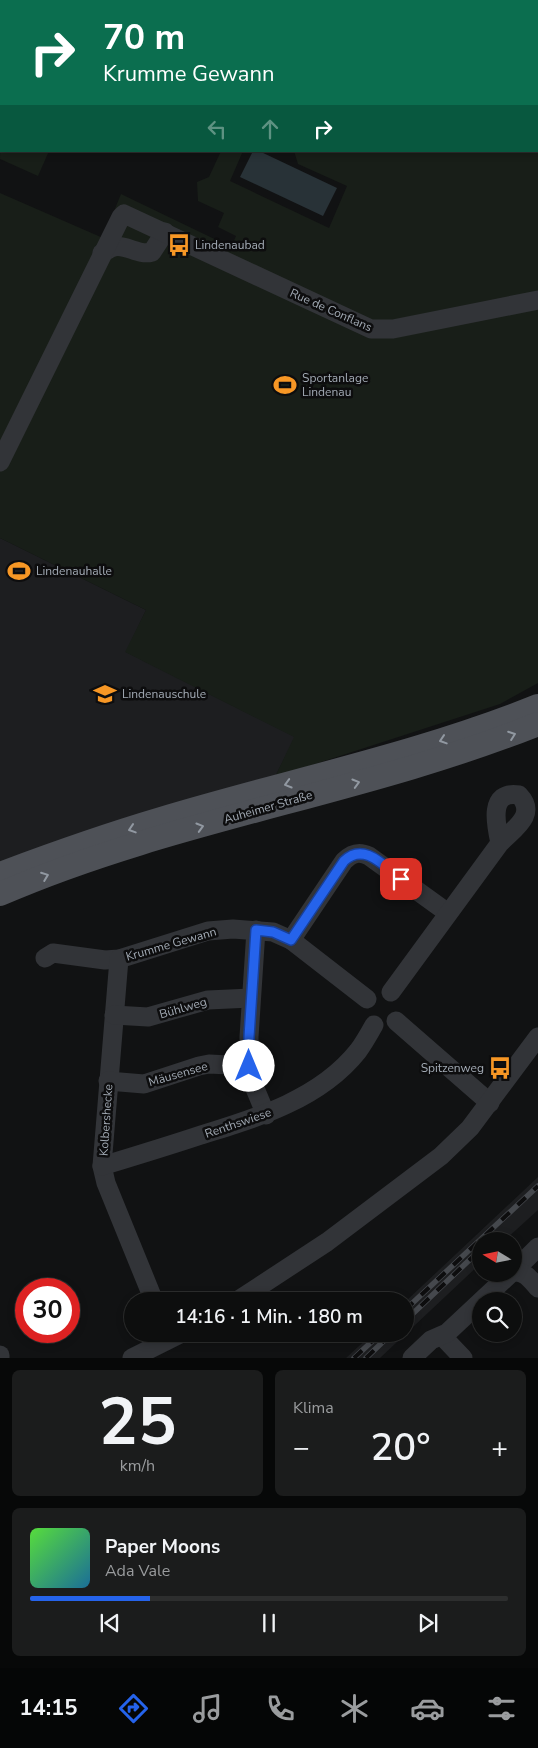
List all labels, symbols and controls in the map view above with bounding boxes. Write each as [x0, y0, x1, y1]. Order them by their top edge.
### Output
text: 70 m [103, 14, 185, 61]
icon: right [20, 20, 85, 85]
text: Krumme Gewann [103, 59, 274, 89]
icon: left [203, 115, 231, 143]
icon: ahead [256, 115, 284, 143]
icon: right [309, 115, 337, 143]
bus stop icon: Lindenaubad [166, 232, 192, 258]
place label: Lindenaubad [195, 237, 265, 253]
street label: Rue de Conflans [287, 285, 375, 335]
place label: Sportanlage Lindenau [302, 370, 368, 400]
sports icon: Sportanlage Lindenau [272, 372, 298, 398]
sports icon: Lindenauhalle [6, 558, 32, 584]
place label: Lindenauhalle [36, 563, 112, 579]
school or university icon: Lindenauschule [92, 681, 118, 707]
place label: Lindenauschule [122, 686, 206, 702]
one-way arrow [507, 731, 515, 741]
one-way arrow [439, 734, 447, 744]
one-way arrow [284, 778, 292, 789]
one-way arrow [352, 778, 360, 788]
street label: Auheimer Straße [222, 787, 314, 827]
one-way arrow [195, 822, 204, 832]
one-way arrow [128, 823, 136, 833]
pin [380, 858, 422, 900]
icon: arrive [387, 865, 415, 893]
one-way arrow [40, 872, 49, 882]
street label: Krumme Gewann [124, 923, 218, 965]
street label: Bühlweg [157, 994, 209, 1022]
position arrow [222, 1039, 274, 1091]
bus stop icon: Spitzenweg [487, 1055, 513, 1081]
street label: Mäusensee [147, 1058, 209, 1090]
place label: Spitzenweg [421, 1060, 484, 1076]
street label: Kolbershecke [96, 1084, 116, 1156]
street label: Renthswiese [203, 1104, 273, 1142]
north arrow [472, 1232, 522, 1282]
map controls [472, 1232, 522, 1342]
speed limit sign: 30 [15, 1278, 80, 1343]
button: search [472, 1292, 522, 1342]
text: 14:16 · 1 Min. · 180 m [175, 1304, 363, 1330]
text: 25 [98, 1378, 177, 1467]
text: Klima [293, 1397, 334, 1419]
text: 20° [371, 1422, 430, 1473]
text: − [293, 1429, 310, 1467]
text: + [491, 1429, 508, 1467]
text: km/h [120, 1455, 155, 1477]
text: Paper Moons [105, 1534, 220, 1560]
text: Ada Vale [105, 1560, 170, 1582]
icon: previous [96, 1609, 124, 1637]
icon: pause [255, 1609, 283, 1637]
icon: next [414, 1609, 442, 1637]
icon: directions [116, 1691, 151, 1726]
icon: music [190, 1691, 225, 1726]
icon: phone [263, 1691, 298, 1726]
icon: climate [337, 1691, 372, 1726]
icon: car [410, 1691, 445, 1726]
icon: filters [484, 1691, 519, 1726]
text: 14:15 [19, 1693, 78, 1723]

